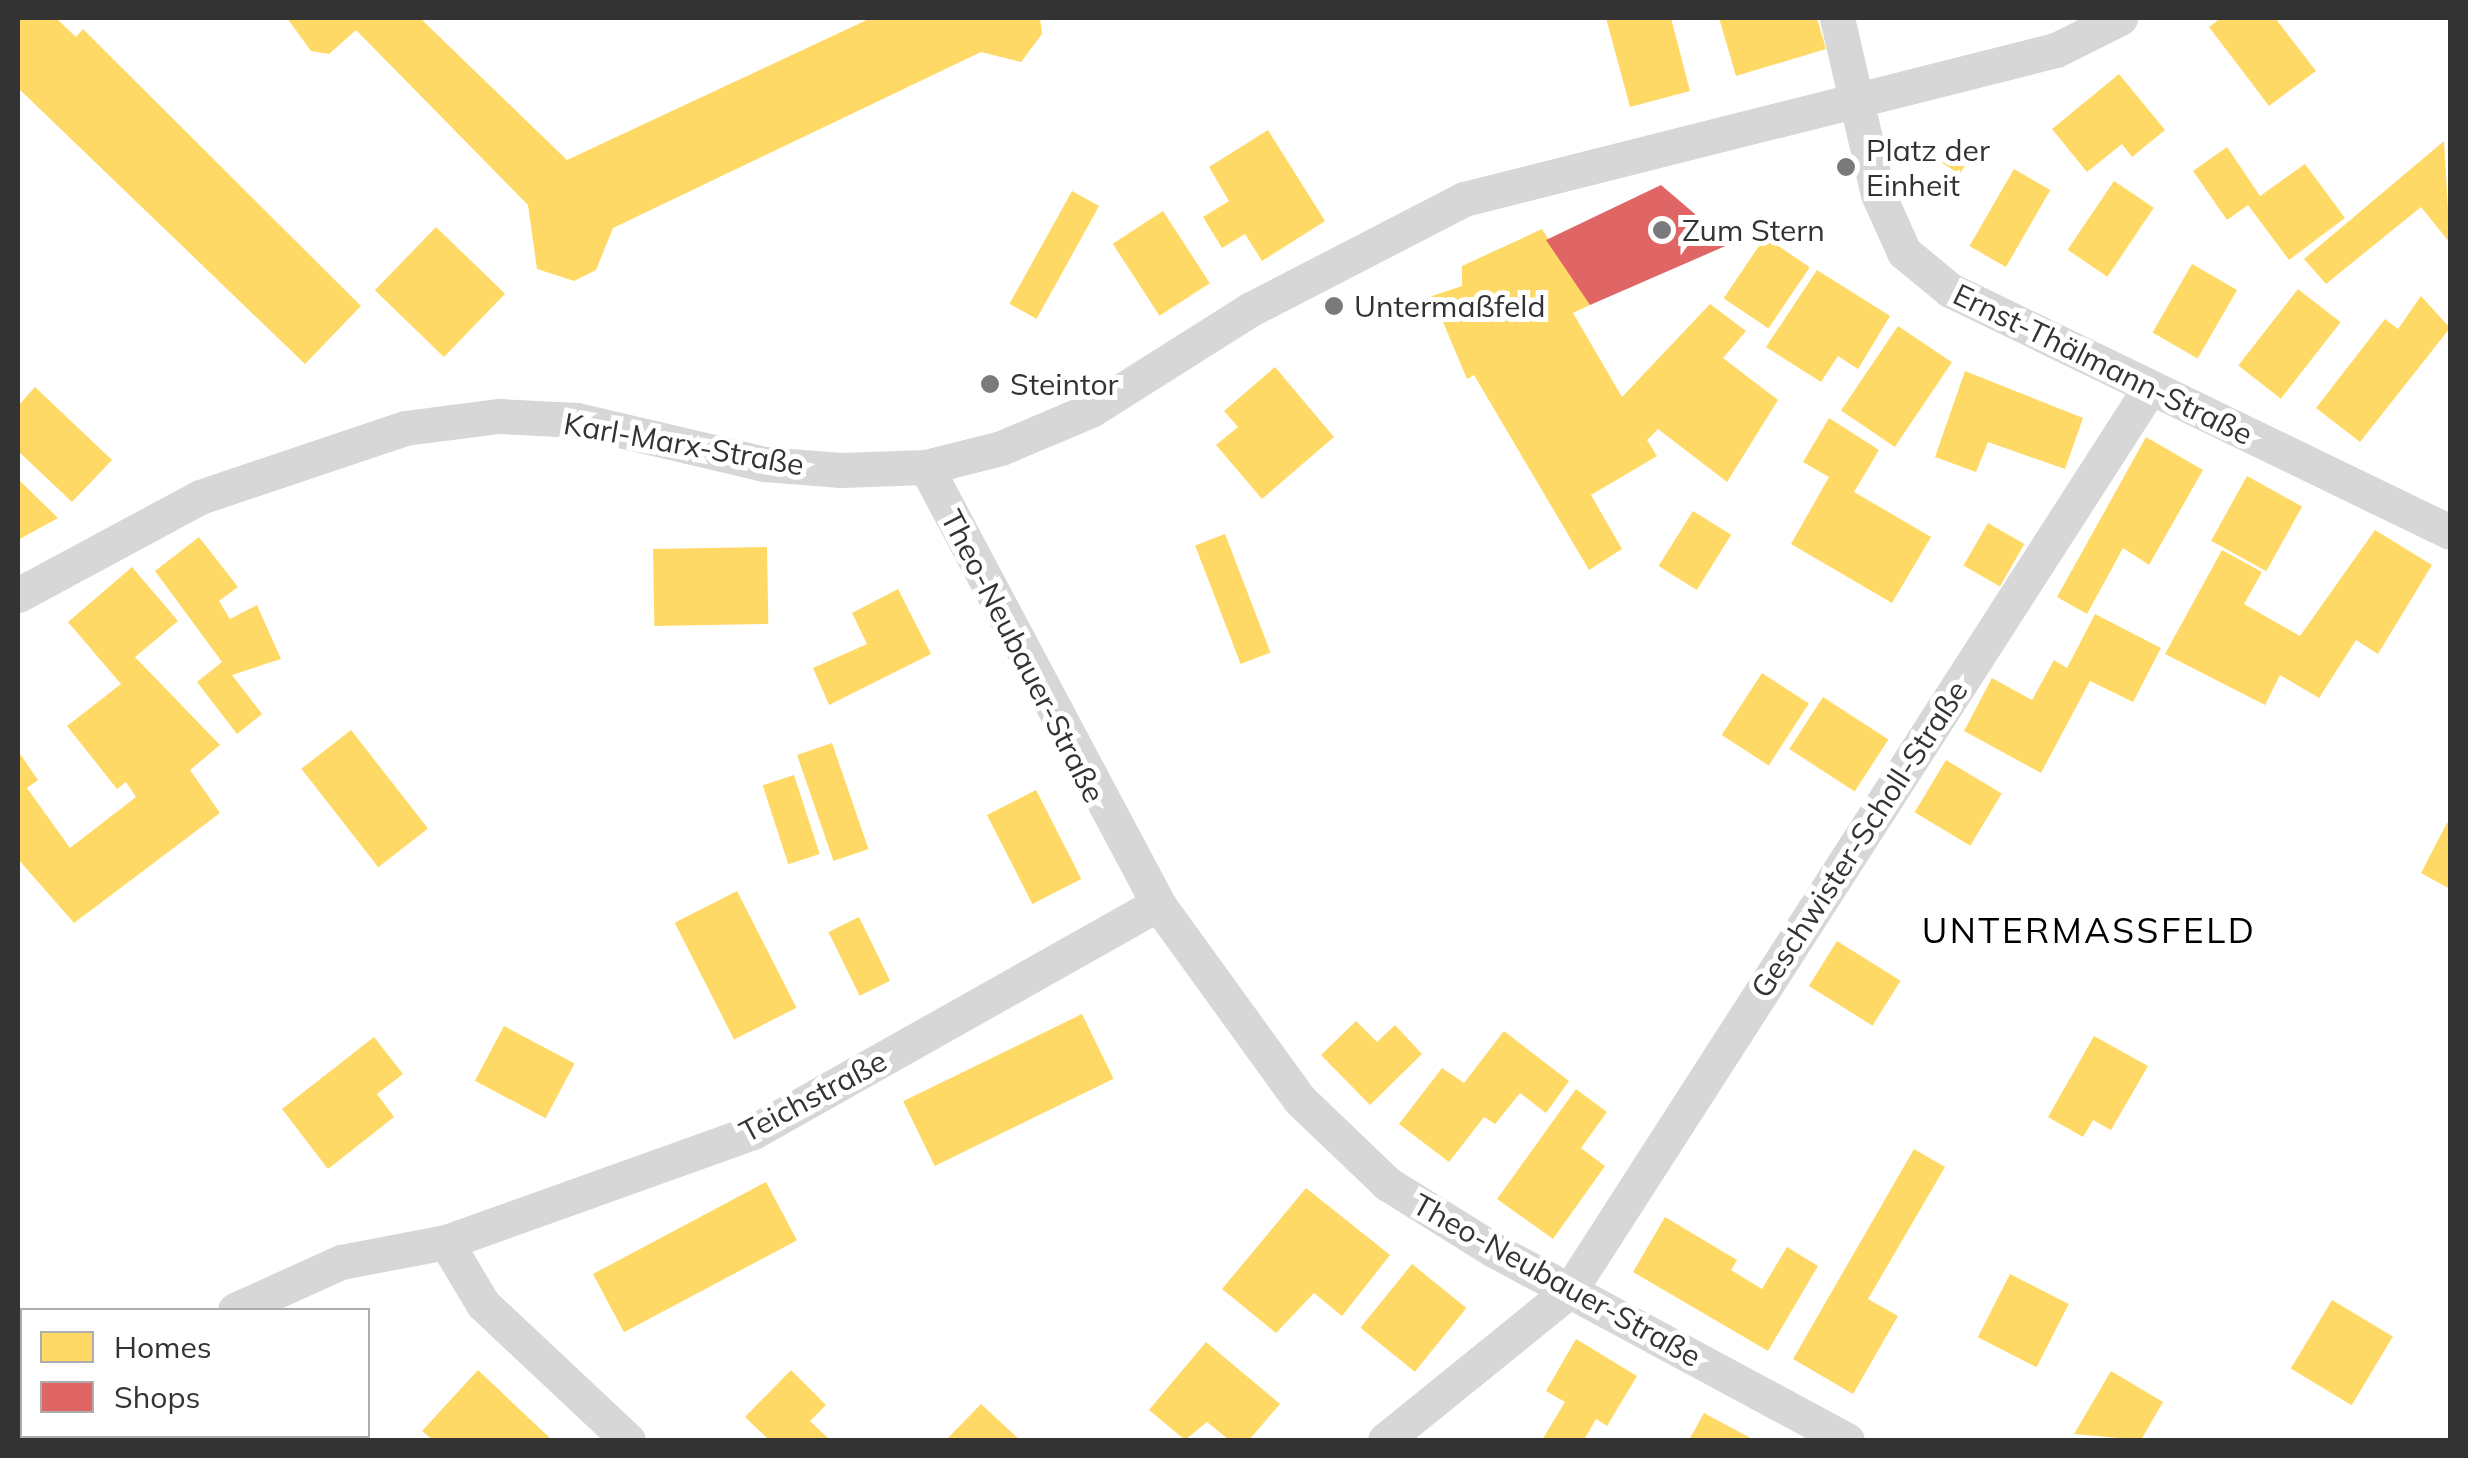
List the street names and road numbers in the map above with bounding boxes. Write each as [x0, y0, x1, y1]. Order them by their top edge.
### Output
street label: Ernst-Thälmann-Straße [1948, 276, 2258, 452]
street label: Karl-Marx-Straße [561, 405, 807, 483]
street label: Theo-Neubauer-Straße [933, 504, 1113, 808]
street label: Geschwister-Scholl-Straße [1743, 674, 1975, 1004]
street label: Teichstraße [733, 1042, 893, 1150]
street label: Theo-Neubauer-Straße [1407, 1186, 1707, 1374]

